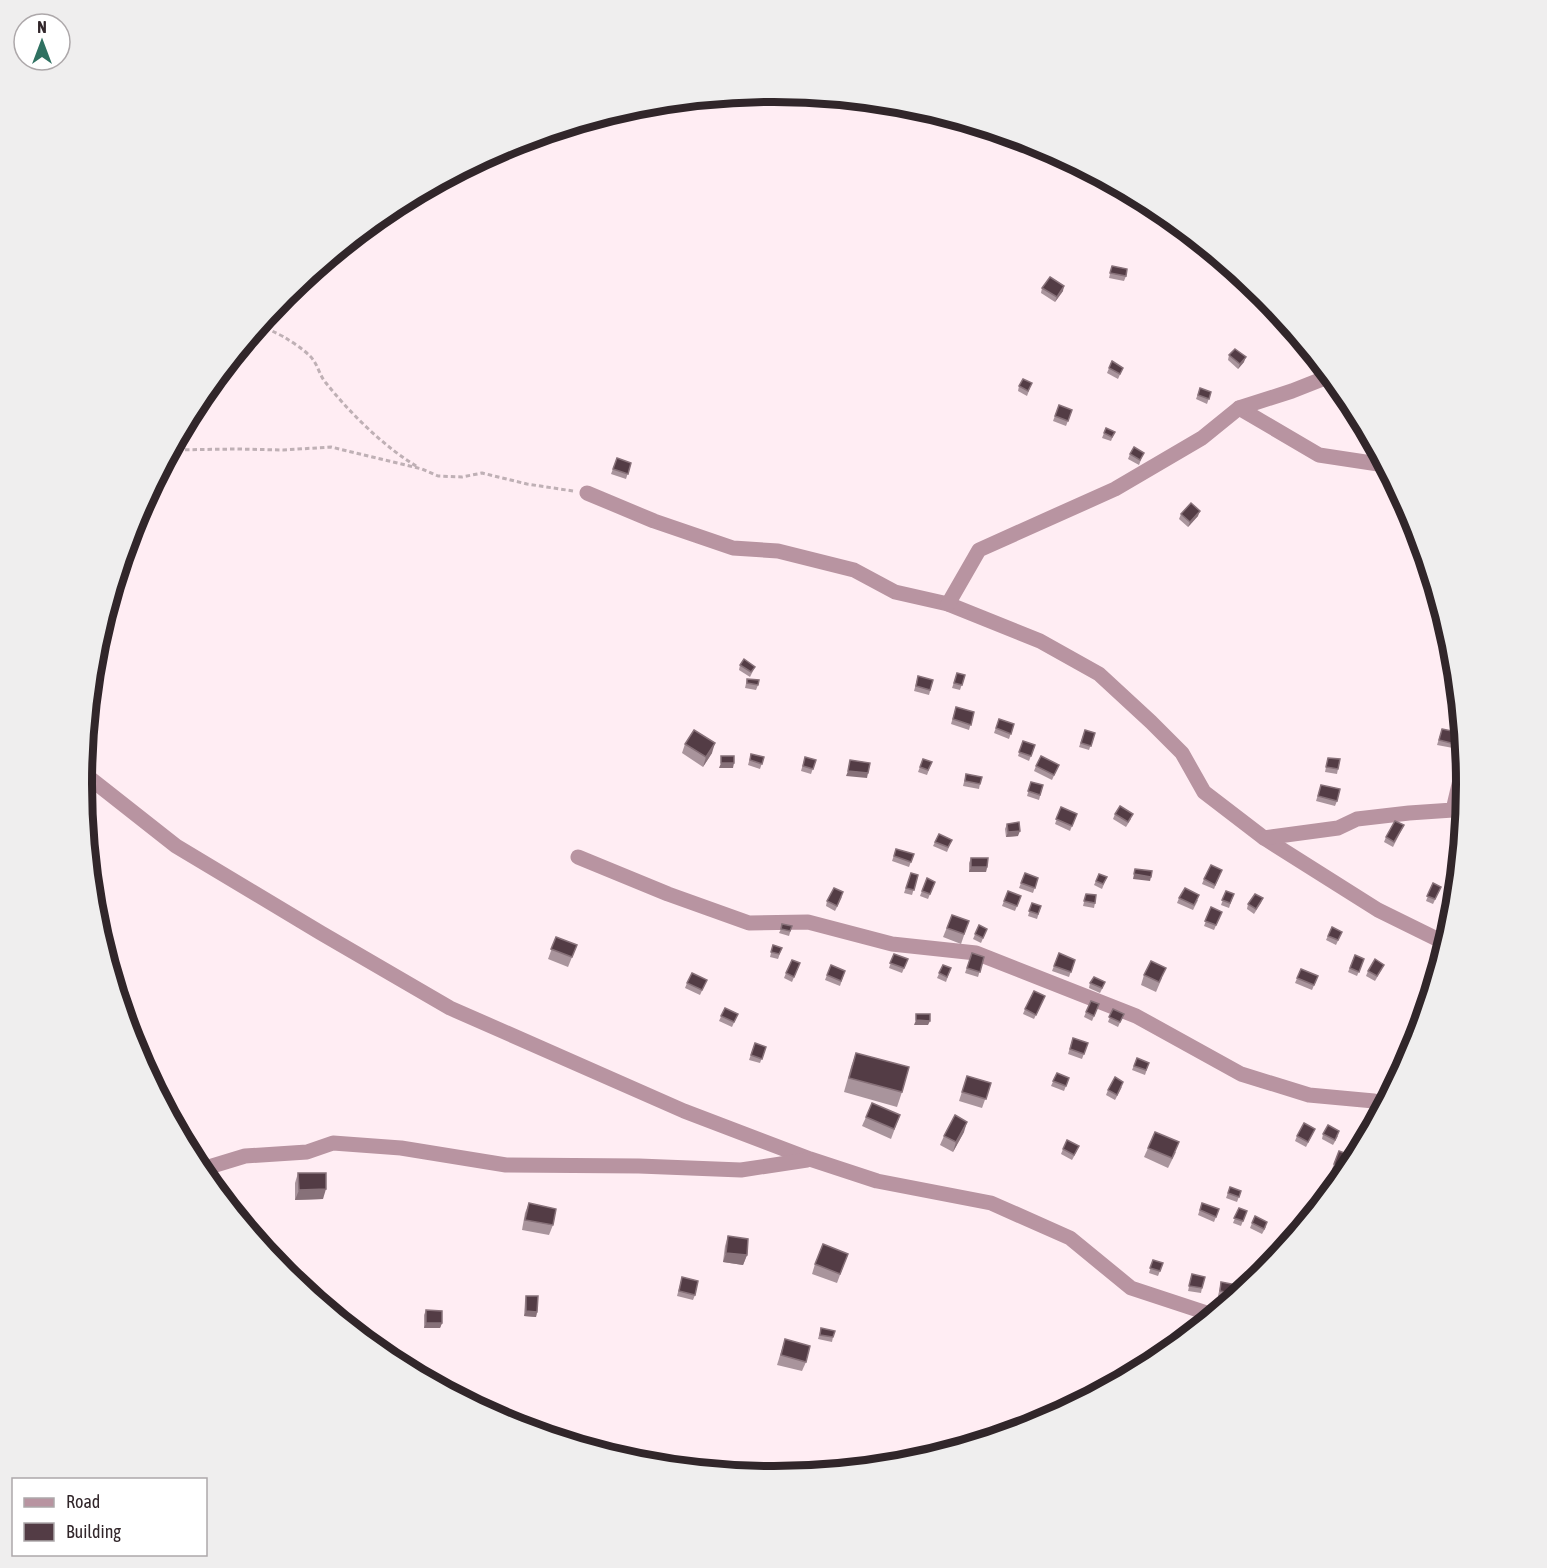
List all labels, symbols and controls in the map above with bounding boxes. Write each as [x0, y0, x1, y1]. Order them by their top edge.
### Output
north arrow [12, 12, 72, 72]
text: N [37, 18, 47, 36]
legend [12, 1478, 207, 1556]
text: Road [66, 1491, 100, 1512]
text: Building [66, 1521, 121, 1542]

